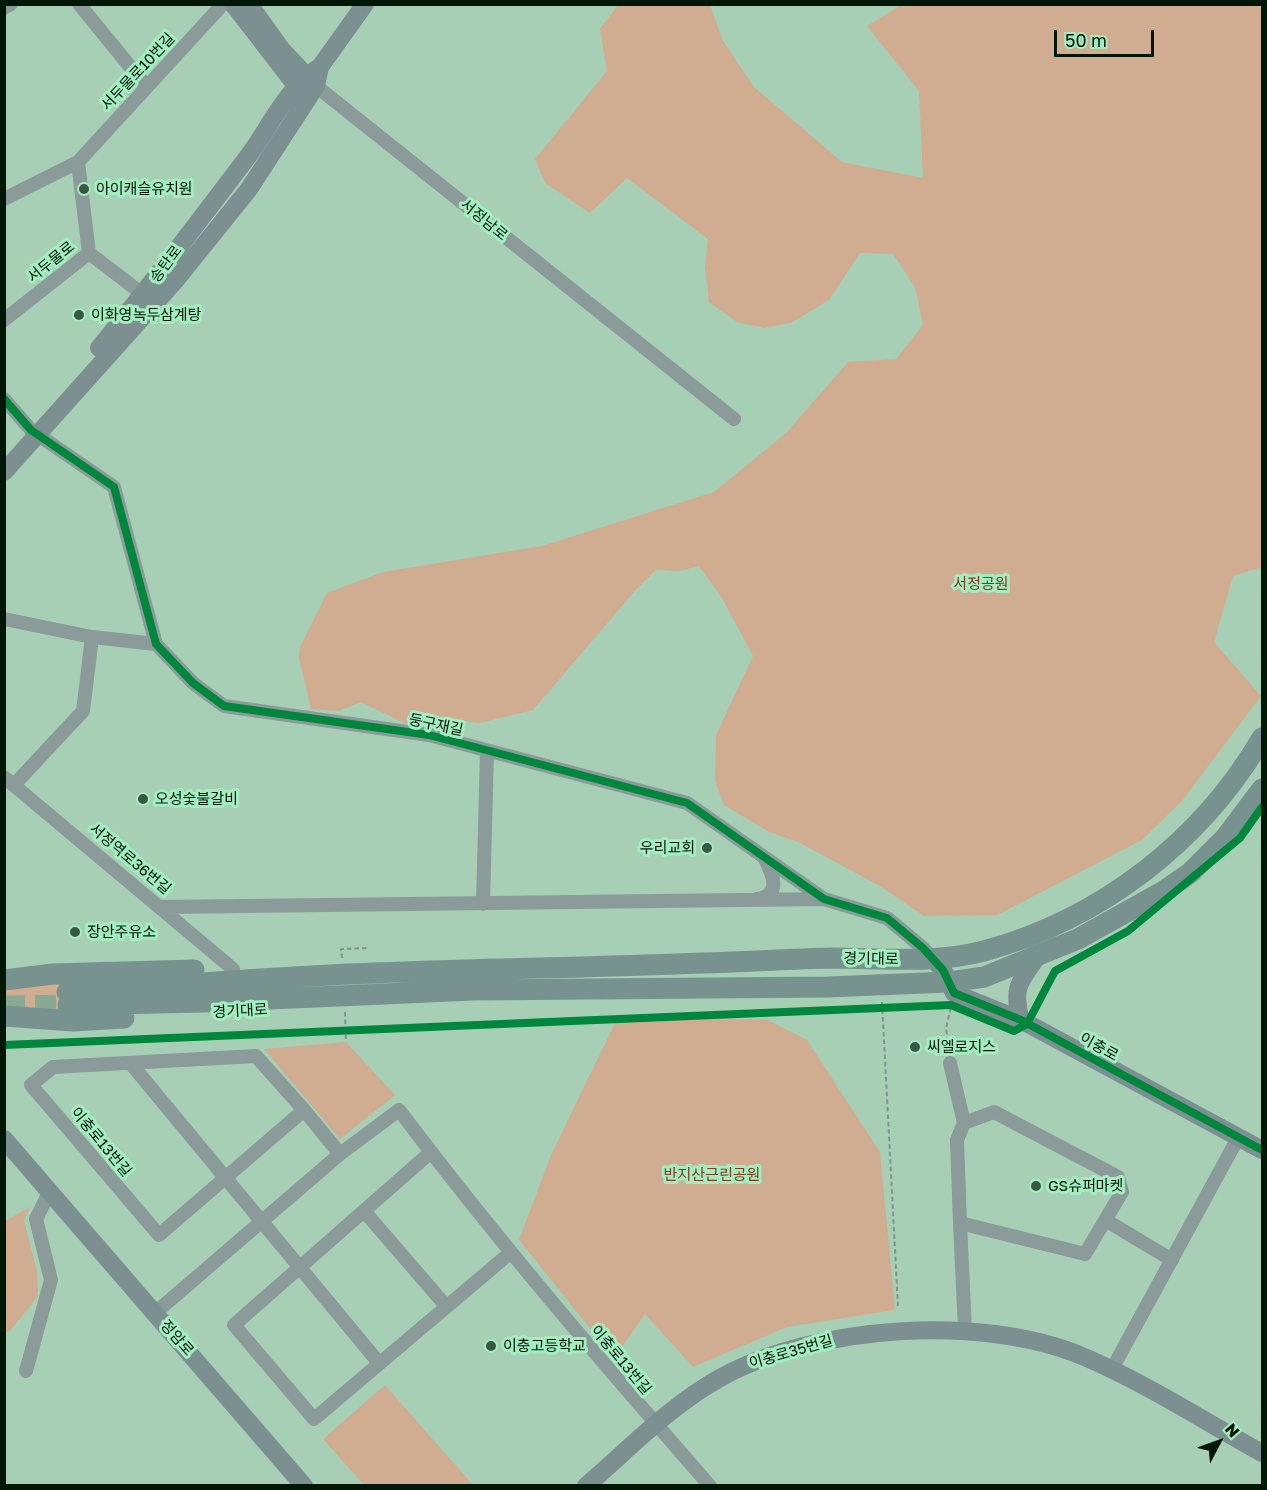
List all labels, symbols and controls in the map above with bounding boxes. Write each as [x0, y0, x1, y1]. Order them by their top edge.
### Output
scale bar [1057, 18, 1158, 56]
text: 50 m [1065, 29, 1107, 51]
street label: 서두물로10번길 [98, 30, 178, 114]
place label: 아이캐슬유치원 [96, 180, 193, 198]
marker: 아이캐슬유치원 [77, 182, 91, 196]
street label: 서정남로 [457, 196, 511, 244]
street label: 서두물로 [24, 238, 78, 286]
street label: 송탄로 [146, 242, 186, 286]
place label: 이화영녹두삼계탕 [91, 306, 201, 324]
marker: 이화영녹두삼계탕 [72, 308, 86, 322]
park label: 서정공원 [953, 575, 1009, 593]
street label: 둥구재길 [407, 710, 465, 740]
place label: 오성숯불갈비 [155, 790, 238, 808]
marker: 오성숯불갈비 [136, 792, 150, 806]
street label: 서정역로36번길 [86, 820, 174, 898]
place label: 우리교회 [640, 839, 695, 857]
marker: 우리교회 [700, 841, 714, 855]
place label: 장안주유소 [87, 923, 156, 941]
marker: 장안주유소 [68, 925, 82, 939]
street label: 경기대로 [843, 950, 899, 968]
street label: 경기대로 [212, 1001, 268, 1021]
street label: 이충로 [1077, 1029, 1121, 1065]
place label: 씨엘로지스 [927, 1038, 996, 1056]
marker: 씨엘로지스 [908, 1040, 922, 1054]
street label: 이충로13번길 [67, 1104, 135, 1180]
park label: 반지산근린공원 [664, 1166, 760, 1184]
place label: GS슈퍼마켓 [1048, 1177, 1123, 1195]
marker: GS슈퍼마켓 [1029, 1179, 1043, 1193]
street label: 정암로 [157, 1316, 197, 1360]
street label: 이충로13번길 [587, 1322, 655, 1398]
street label: 이충로35번길 [747, 1331, 835, 1373]
place label: 이충고등학교 [503, 1337, 586, 1355]
marker: 이충고등학교 [484, 1339, 498, 1353]
north arrow [1189, 1412, 1249, 1472]
text: N [1221, 1419, 1244, 1441]

